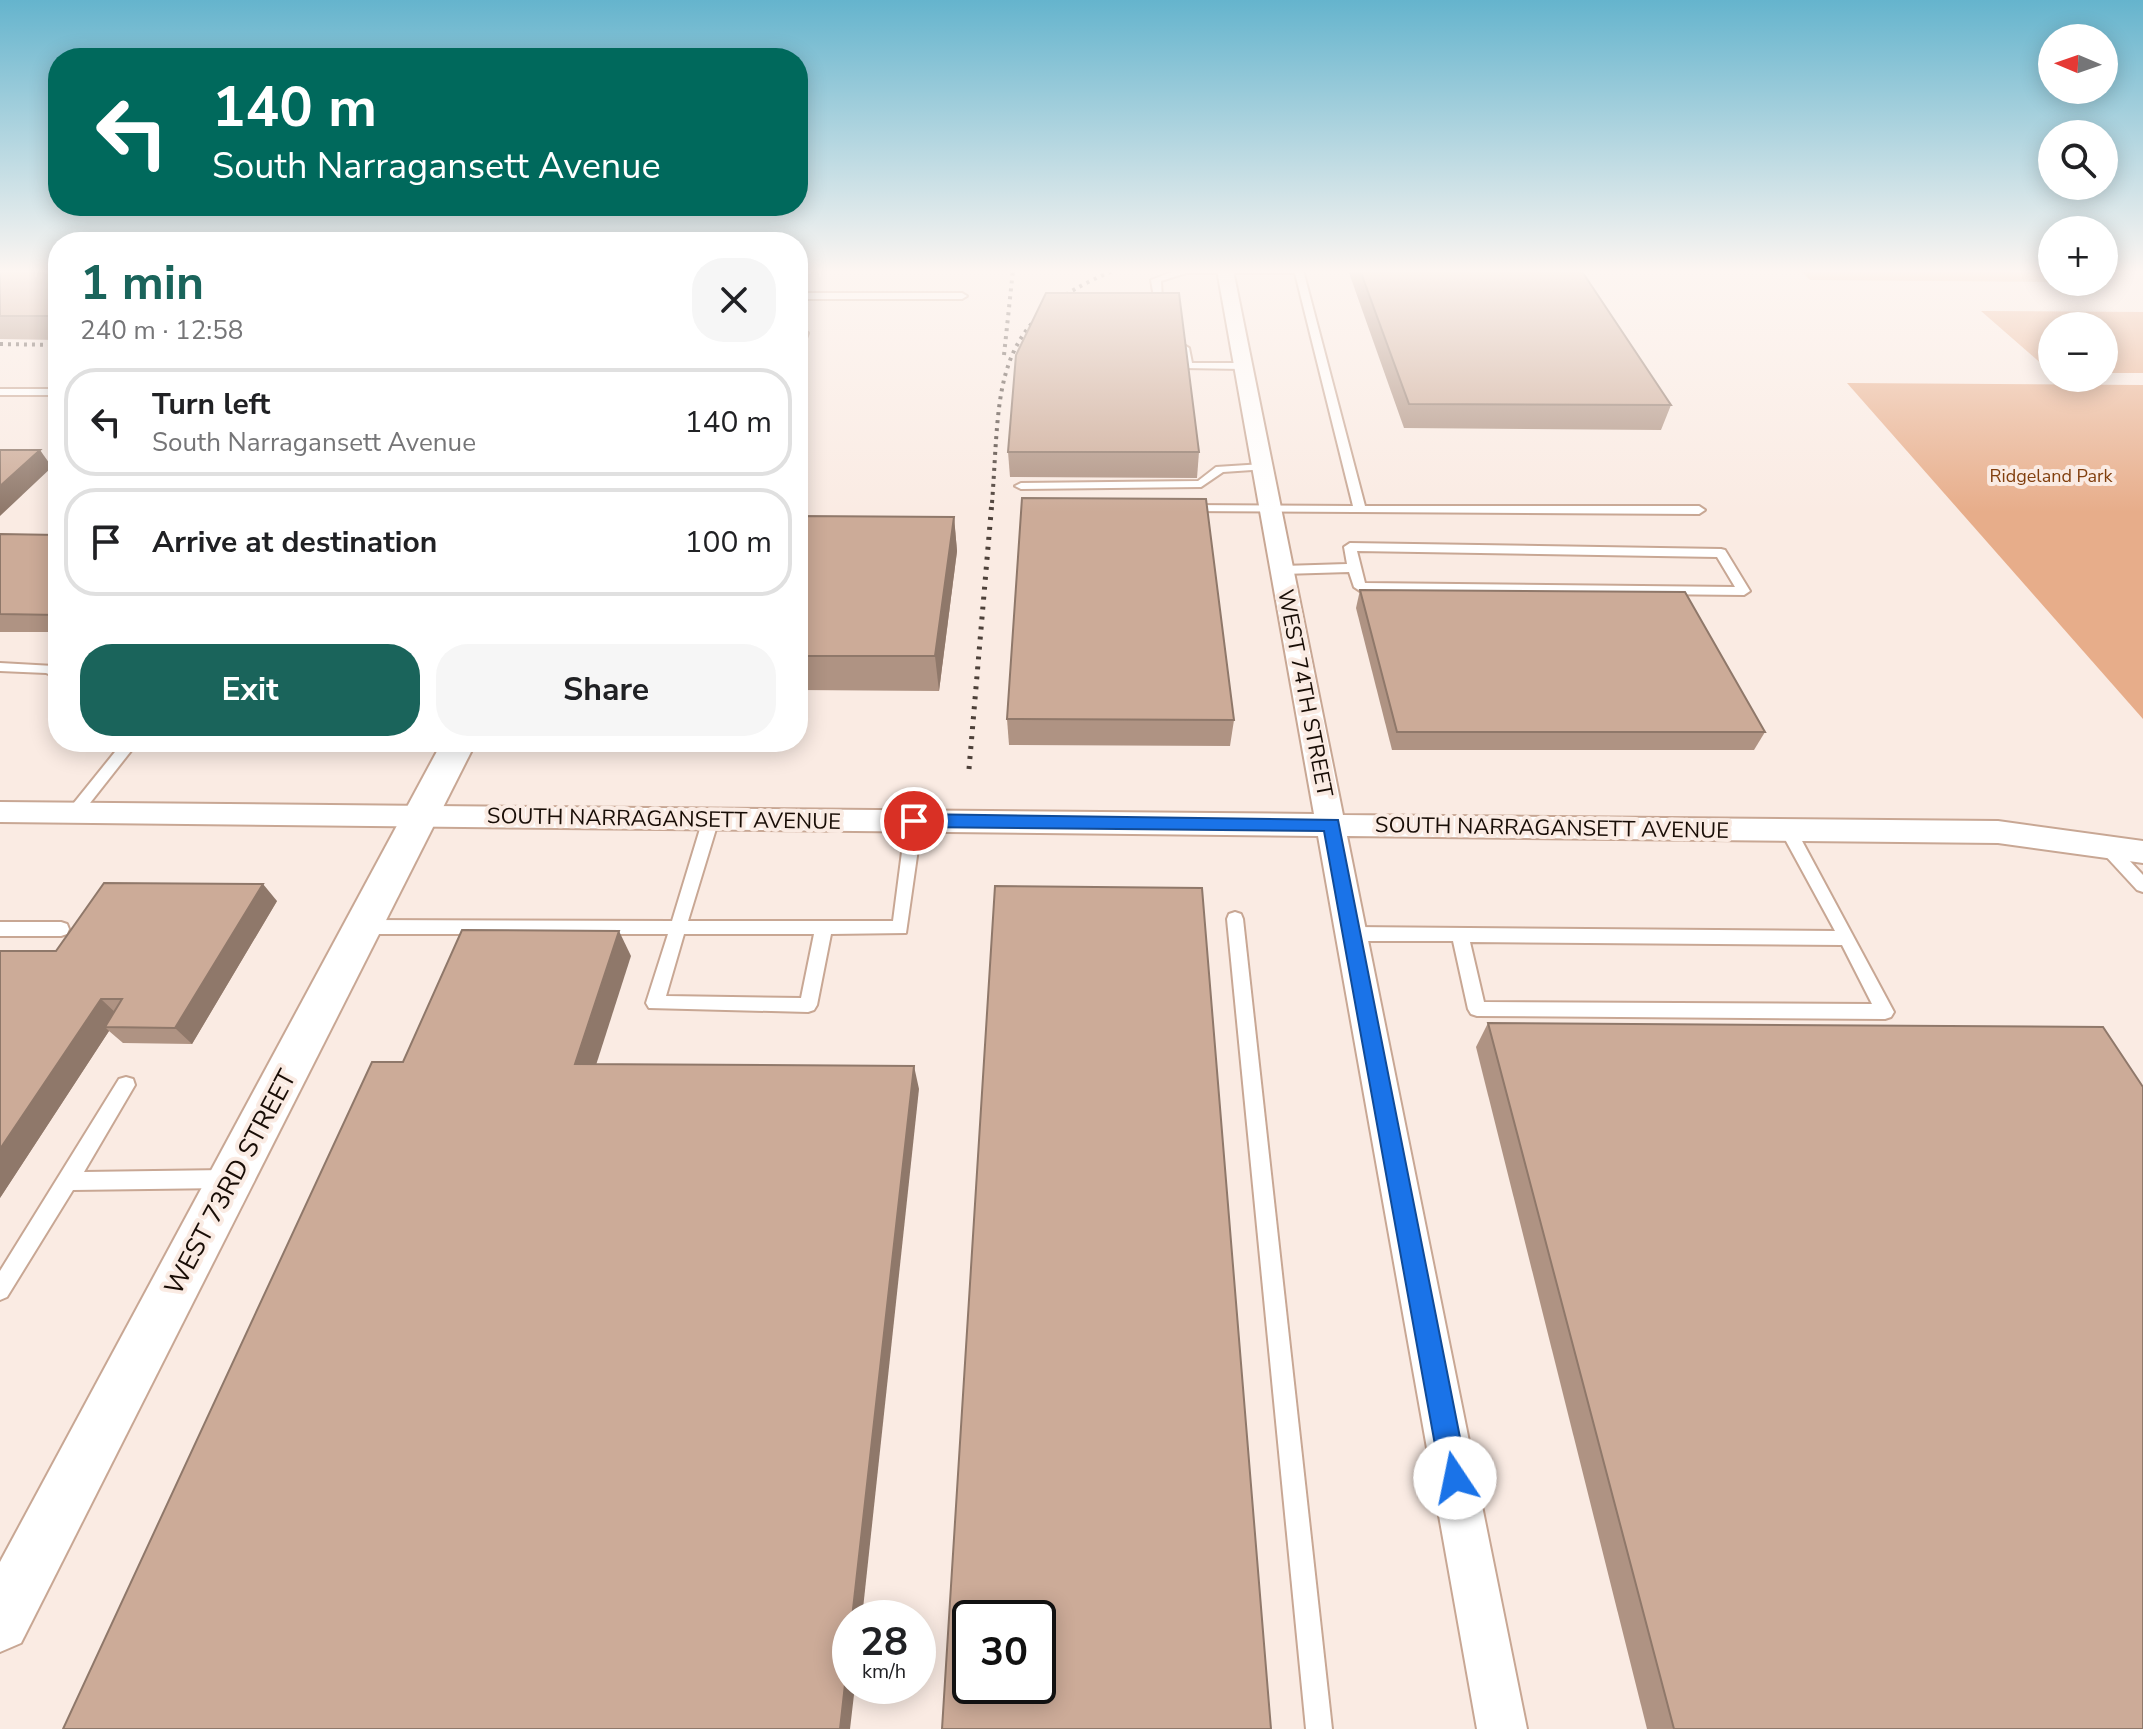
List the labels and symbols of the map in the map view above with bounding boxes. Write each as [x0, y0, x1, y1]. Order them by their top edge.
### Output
north arrow [2038, 24, 2118, 104]
park label: Ridgeland Park [1990, 464, 2113, 488]
street label: WEST 74TH STREET [1270, 587, 1340, 800]
pin [880, 787, 948, 855]
street label: SOUTH NARRAGANSETT AVENUE [487, 801, 841, 837]
street label: SOUTH NARRAGANSETT AVENUE [1375, 810, 1729, 846]
street label: WEST 73RD STREET [156, 1063, 305, 1301]
position arrow [1413, 1436, 1497, 1520]
speed limit sign: 30 [952, 1600, 1056, 1704]

